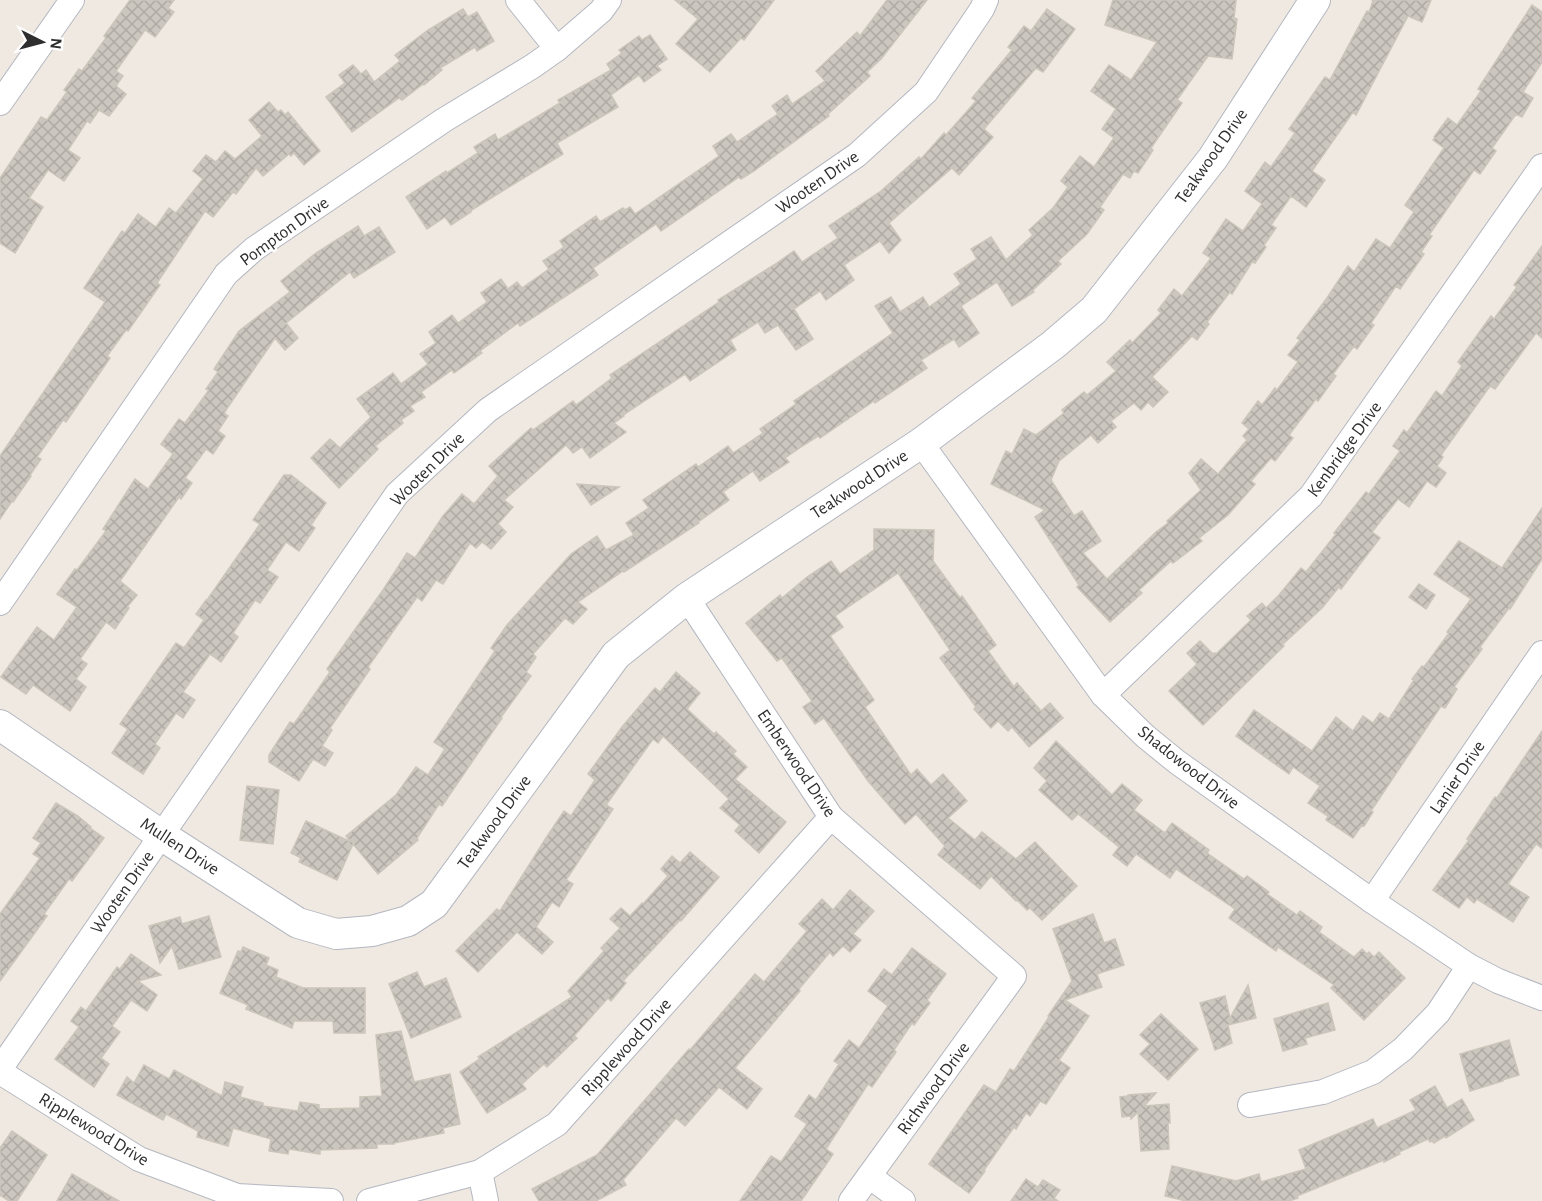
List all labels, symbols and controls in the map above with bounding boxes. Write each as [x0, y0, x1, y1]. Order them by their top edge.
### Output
north arrow [12, 12, 72, 72]
text: N [47, 37, 64, 50]
street label: Teakwood Drive [1172, 106, 1251, 208]
street label: Wooten Drive [773, 148, 862, 218]
street label: Pompton Drive [237, 194, 332, 270]
street label: Kenbridge Drive [1304, 399, 1385, 501]
street label: Wooten Drive [387, 429, 468, 510]
street label: Teakwood Drive [808, 447, 911, 523]
street label: Emberwood Drive [754, 706, 839, 821]
street label: Shadowood Drive [1134, 723, 1242, 813]
street label: Lanier Drive [1427, 738, 1489, 817]
street label: Teakwood Drive [455, 772, 535, 873]
street label: Mullen Drive [137, 815, 222, 879]
street label: Wooten Drive [88, 848, 158, 937]
street label: Ripplewood Drive [578, 995, 675, 1100]
street label: Richwood Drive [894, 1039, 973, 1138]
street label: Ripplewood Drive [35, 1090, 152, 1170]

